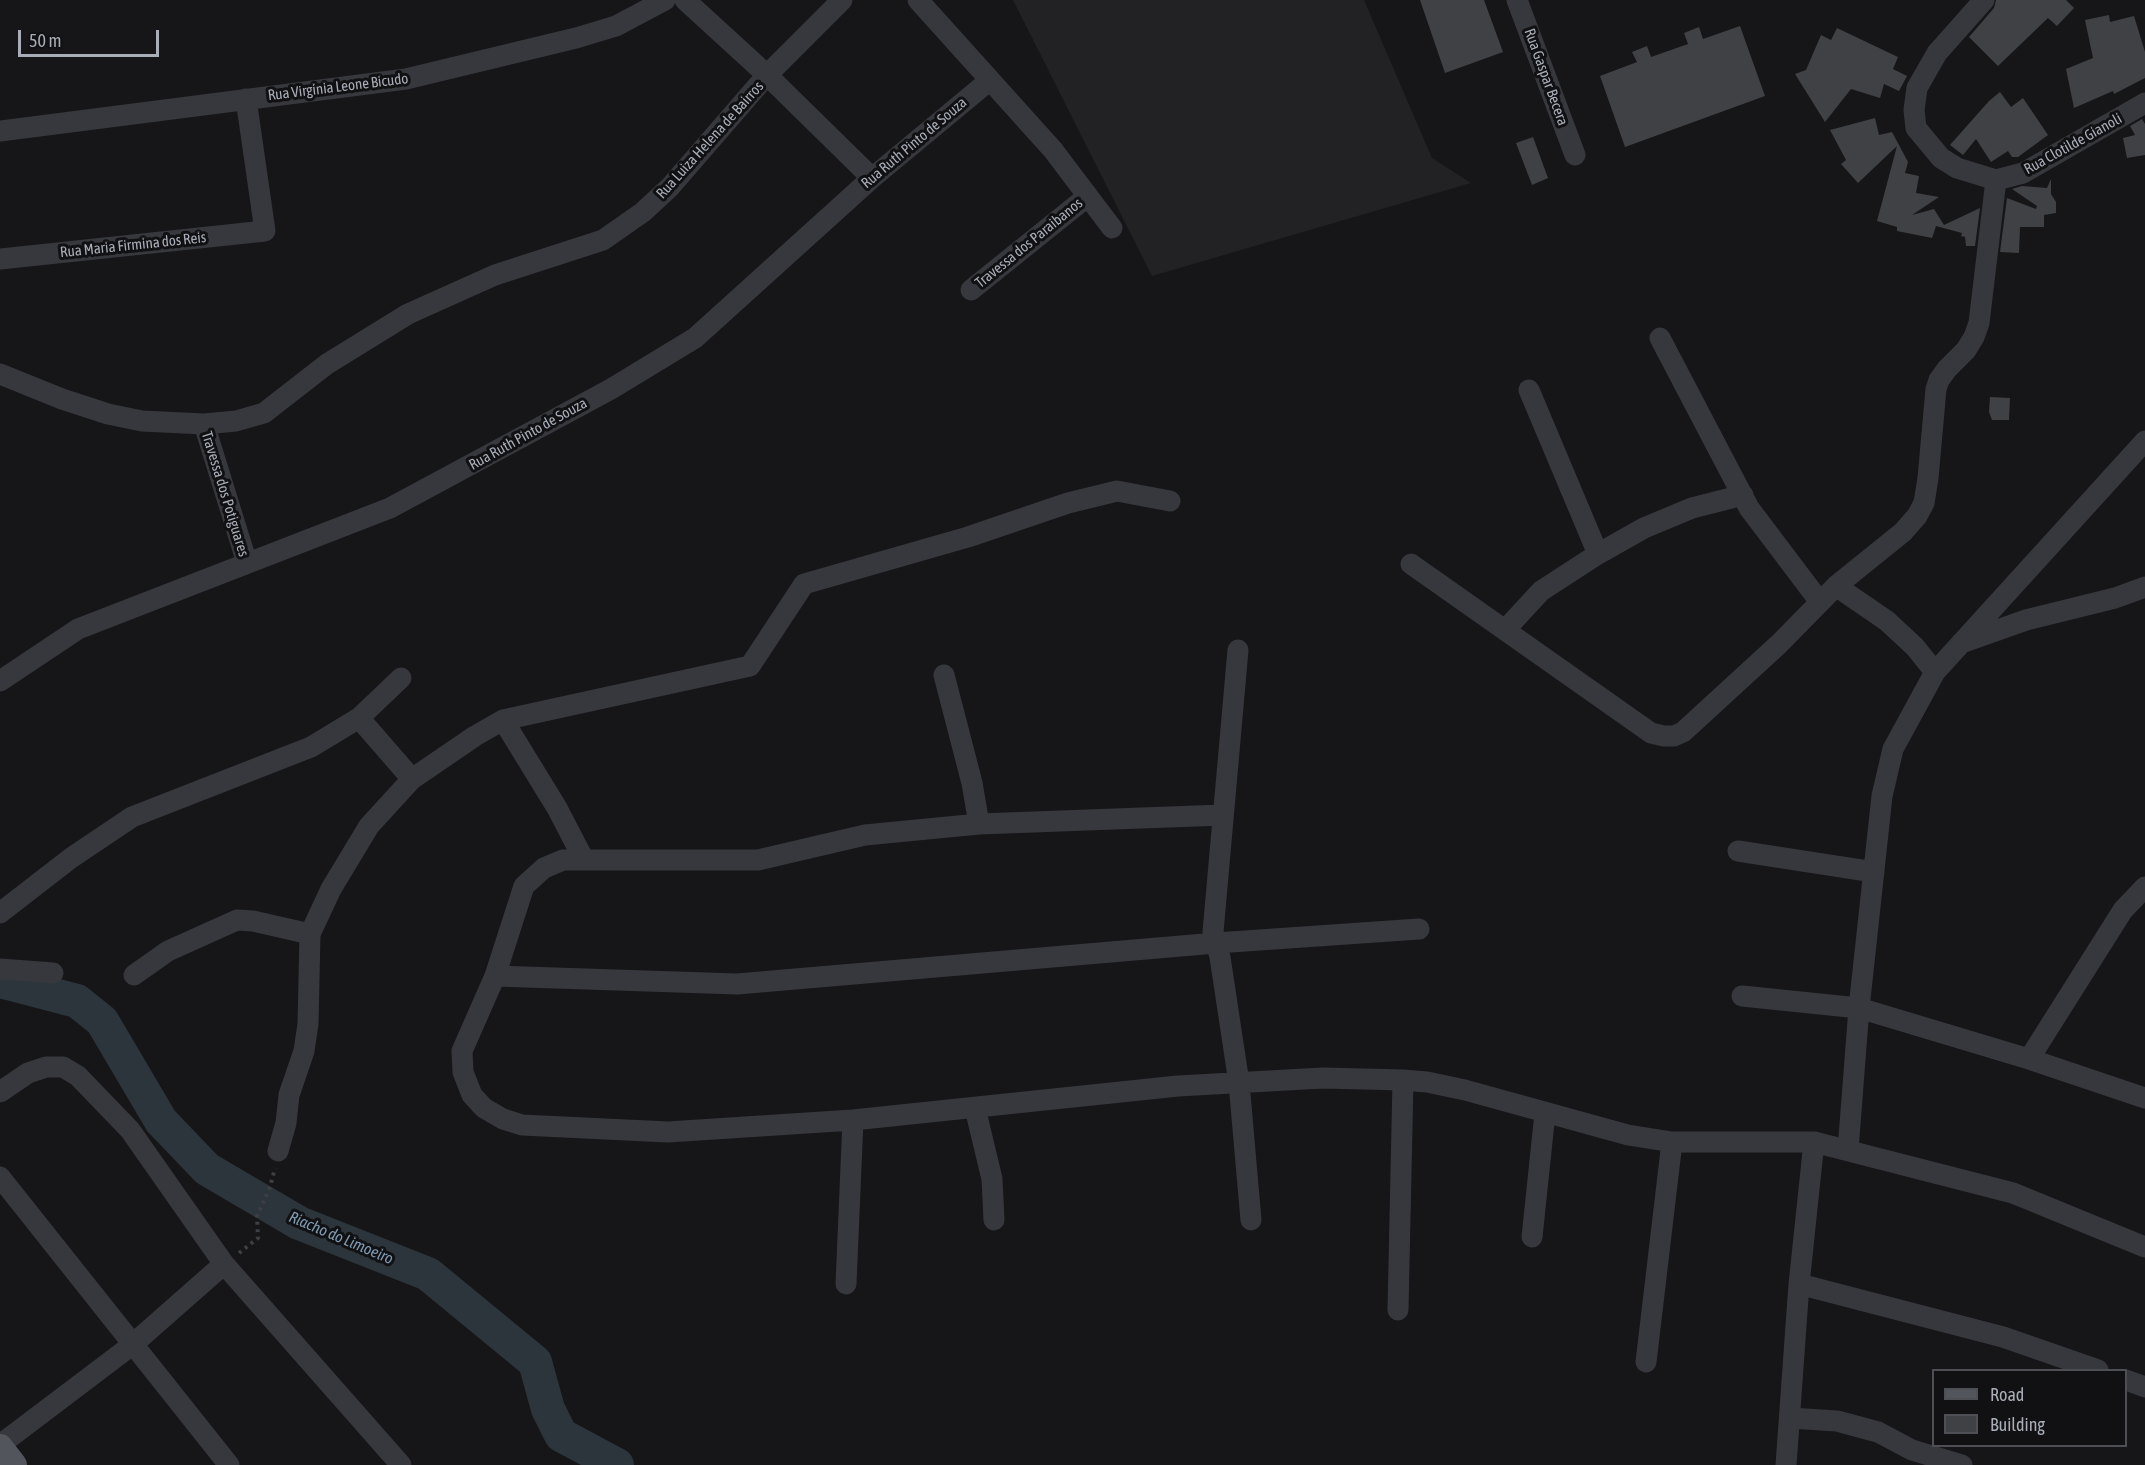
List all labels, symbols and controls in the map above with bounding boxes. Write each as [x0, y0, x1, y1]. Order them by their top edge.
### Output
scale bar [21, 18, 162, 56]
street label: Rua Gaspar Becera [1520, 26, 1572, 128]
text: 50 m [29, 30, 61, 51]
street label: Rua Virgínia Leone Bicudo [267, 69, 409, 105]
street label: Rua Luiza Helena de Bairros [652, 78, 768, 202]
street label: Rua Ruth Pinto de Souza [858, 94, 970, 192]
street label: Rua Clotilde Gianoli [2021, 110, 2125, 178]
street label: Travessa dos Paraibanos [972, 194, 1086, 292]
street label: Rua Maria Firmina dos Reis [59, 228, 207, 262]
street label: Rua Ruth Pinto de Souza [466, 394, 590, 474]
street label: Travessa dos Potiguares [197, 429, 253, 559]
water label: Riacho do Limoeiro [286, 1207, 396, 1269]
legend [1932, 1369, 2127, 1447]
text: Road [1990, 1384, 2024, 1405]
text: Building [1990, 1414, 2045, 1435]

